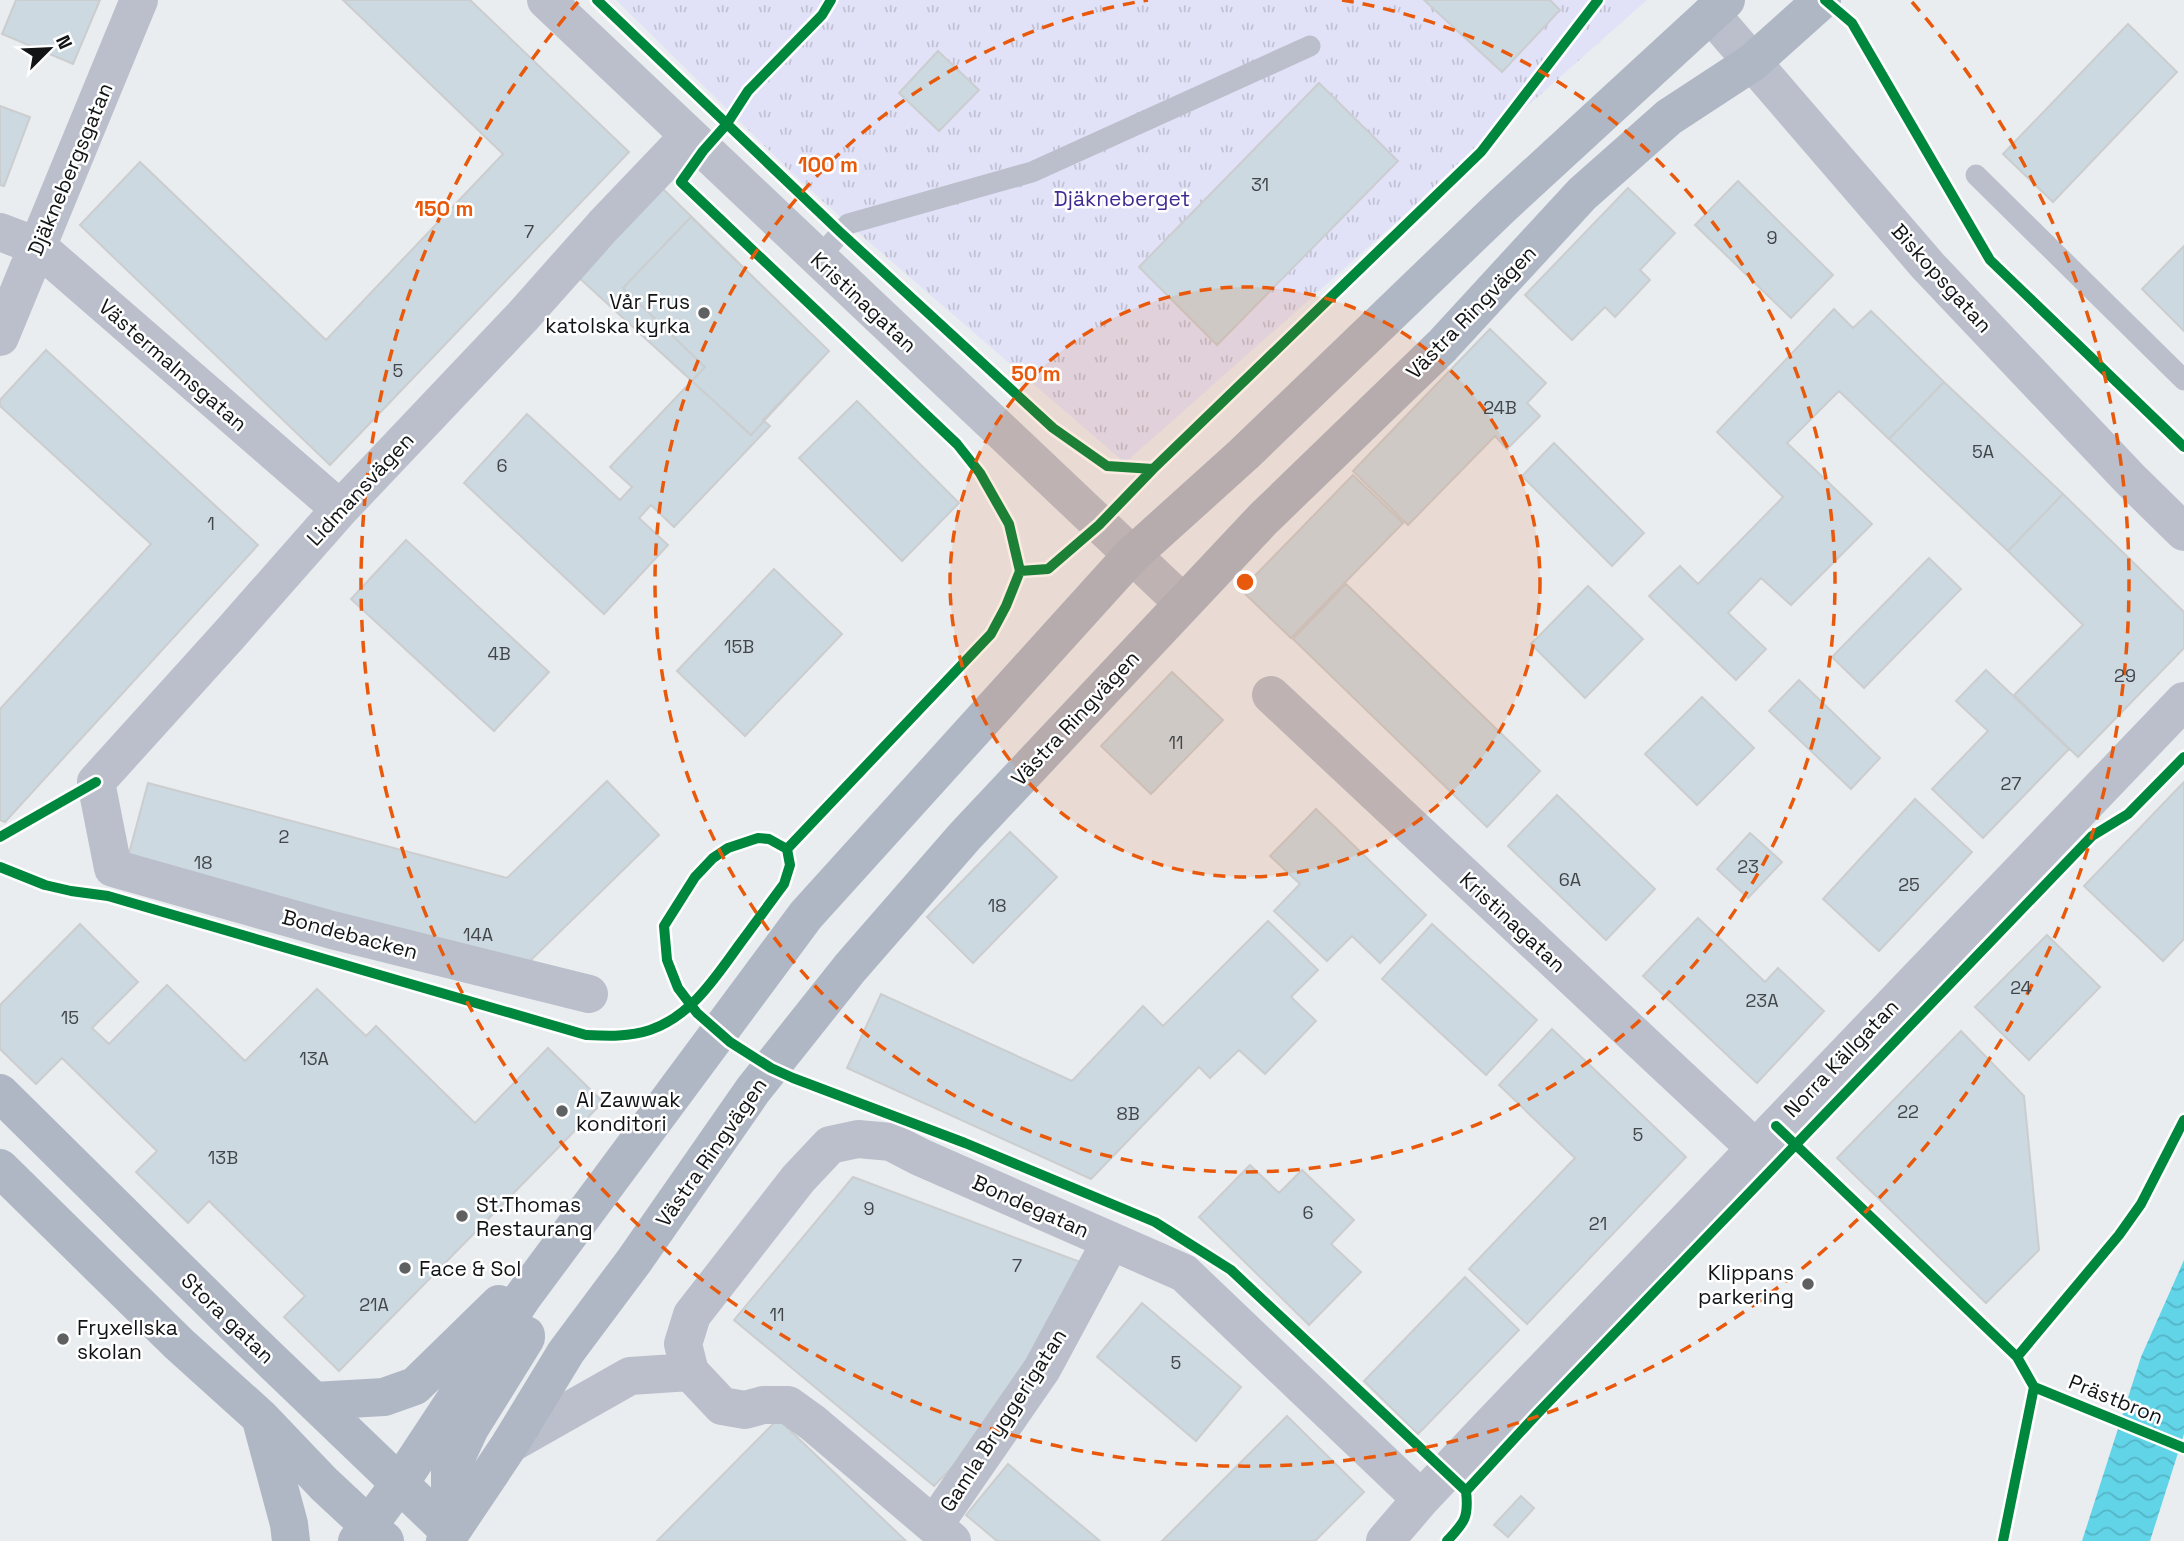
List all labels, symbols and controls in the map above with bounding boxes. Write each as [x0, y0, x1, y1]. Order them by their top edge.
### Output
north arrow [14, 14, 84, 84]
text: N [50, 31, 78, 53]
street label: Djäknebergsgatan [21, 78, 119, 260]
text: 100 m [798, 151, 858, 178]
house number: 31 [1251, 173, 1269, 196]
park label: Djäkneberget [1054, 185, 1190, 212]
text: 150 m [415, 195, 473, 222]
street label: Biskopsgatan [1886, 218, 1998, 338]
house number: 7 [524, 220, 534, 243]
house number: 9 [1766, 226, 1778, 249]
street label: Västra Ringvägen [1400, 239, 1542, 385]
street label: Kristinagatan [805, 246, 923, 358]
place label: Vår Frus katolska kyrka [545, 288, 690, 339]
street label: Västermalmsgatan [93, 293, 253, 437]
marker: Vår Frus katolska kyrka [696, 305, 712, 321]
house number: 5 [393, 359, 403, 382]
text: 50 m [1011, 360, 1061, 387]
house number: 24B [1483, 396, 1517, 419]
street label: Lidmansvägen [301, 427, 419, 551]
house number: 5A [1972, 440, 1994, 463]
house number: 6 [496, 454, 508, 477]
house number: 1 [207, 512, 215, 535]
centre of rings [1233, 570, 1257, 594]
house number: 15B [724, 635, 754, 658]
house number: 4B [487, 642, 511, 665]
street label: Västra Ringvägen [1005, 644, 1145, 792]
house number: 29 [2114, 664, 2136, 687]
house number: 11 [1168, 731, 1184, 754]
house number: 27 [2001, 772, 2021, 795]
house number: 2 [279, 825, 289, 848]
house number: 18 [194, 851, 212, 874]
house number: 23 [1737, 855, 1759, 878]
street label: Kristinagatan [1454, 866, 1572, 978]
house number: 6A [1559, 868, 1581, 891]
house number: 25 [1898, 873, 1920, 896]
house number: 18 [988, 894, 1006, 917]
street label: Bondebacken [279, 903, 421, 965]
house number: 14A [463, 923, 493, 946]
house number: 24 [2010, 976, 2032, 999]
house number: 23A [1745, 989, 1779, 1012]
street label: Norra Källgatan [1778, 993, 1904, 1123]
house number: 15 [61, 1006, 79, 1029]
house number: 13A [299, 1047, 329, 1070]
street label: Västra Ringvägen [649, 1072, 773, 1232]
place label: Al Zawwak konditori [576, 1086, 681, 1137]
house number: 22 [1897, 1100, 1919, 1123]
house number: 8B [1116, 1102, 1140, 1125]
marker: Al Zawwak konditori [554, 1103, 570, 1119]
house number: 5 [1633, 1123, 1643, 1146]
house number: 13B [208, 1146, 238, 1169]
street label: Bondegatan [968, 1168, 1094, 1244]
place label: St.Thomas Restaurang [476, 1191, 593, 1242]
house number: 9 [863, 1197, 875, 1220]
house number: 6 [1302, 1201, 1314, 1224]
marker: St.Thomas Restaurang [454, 1208, 470, 1224]
house number: 21 [1589, 1212, 1607, 1235]
house number: 7 [1012, 1254, 1022, 1277]
place label: Face & Sol [419, 1255, 521, 1282]
place label: Klippans parkering [1698, 1259, 1794, 1310]
marker: Face & Sol [397, 1260, 413, 1276]
street label: Stora gatan [176, 1267, 280, 1369]
marker: Klippans parkering [1800, 1276, 1816, 1292]
house number: 21A [359, 1293, 389, 1316]
house number: 11 [769, 1303, 785, 1326]
place label: Fryxellska skolan [77, 1314, 178, 1365]
street label: Gamla Bryggerigatan [934, 1323, 1072, 1517]
marker: Fryxellska skolan [55, 1331, 71, 1347]
house number: 5 [1171, 1351, 1181, 1374]
street label: Prästbron [2065, 1368, 2167, 1430]

